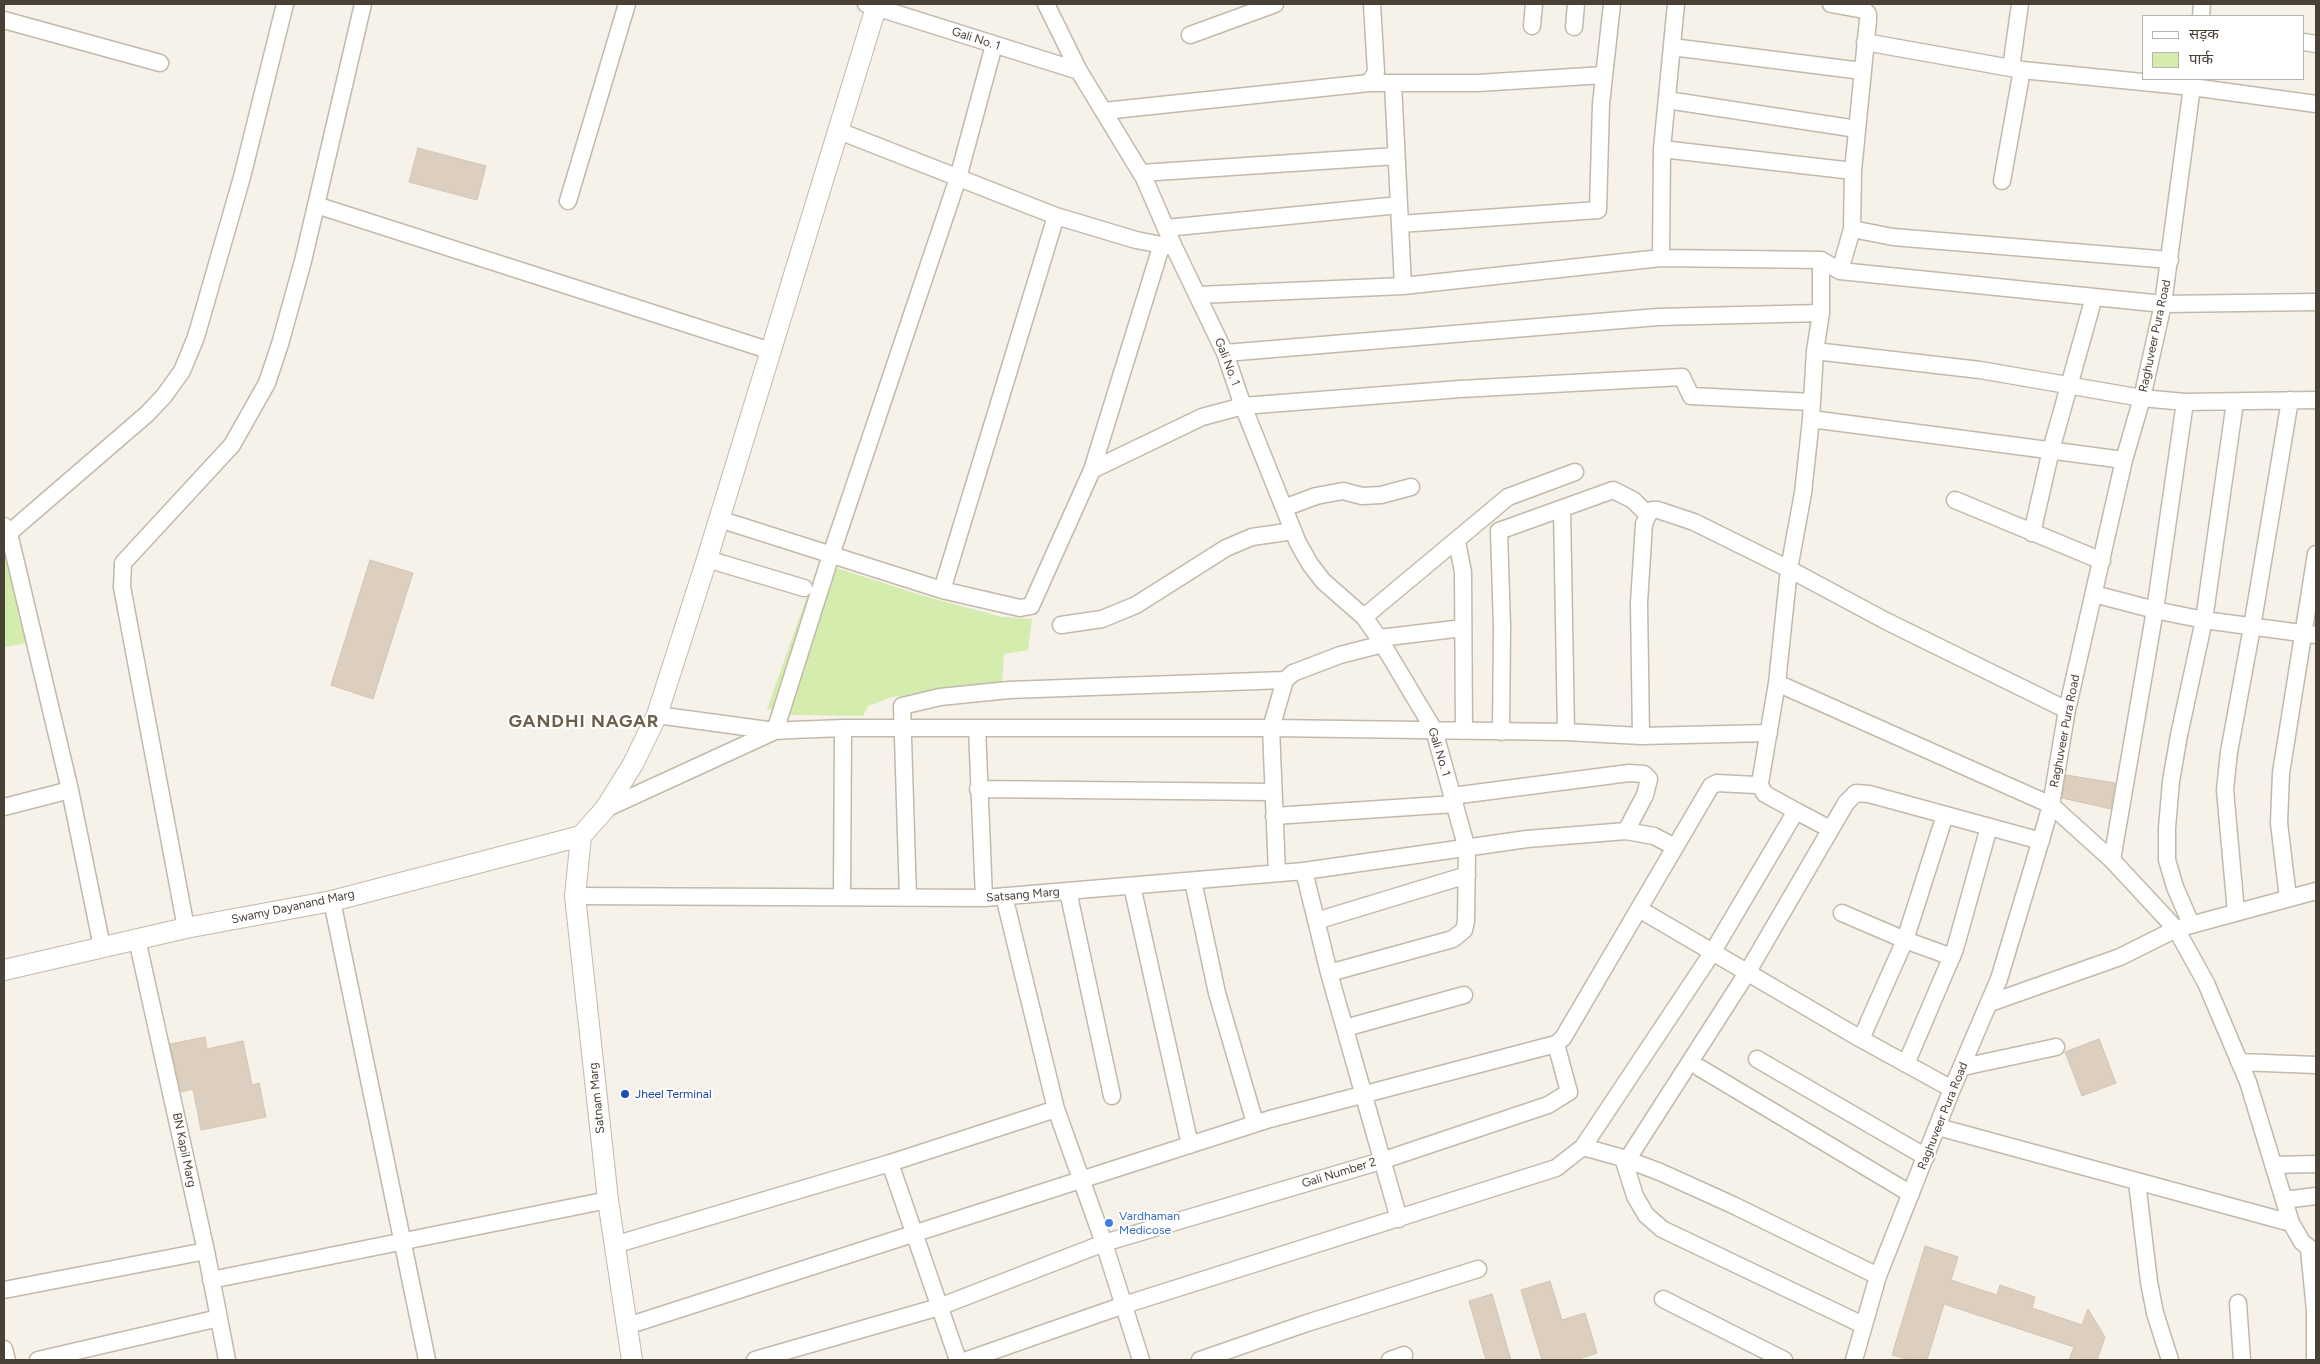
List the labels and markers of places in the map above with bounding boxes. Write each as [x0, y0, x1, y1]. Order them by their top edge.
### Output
place label: Jheel Terminal [635, 1087, 712, 1101]
marker: Jheel Terminal [619, 1088, 631, 1100]
place label: Vardhaman Medicose [1119, 1209, 1180, 1237]
marker: Vardhaman Medicose [1103, 1217, 1115, 1229]

